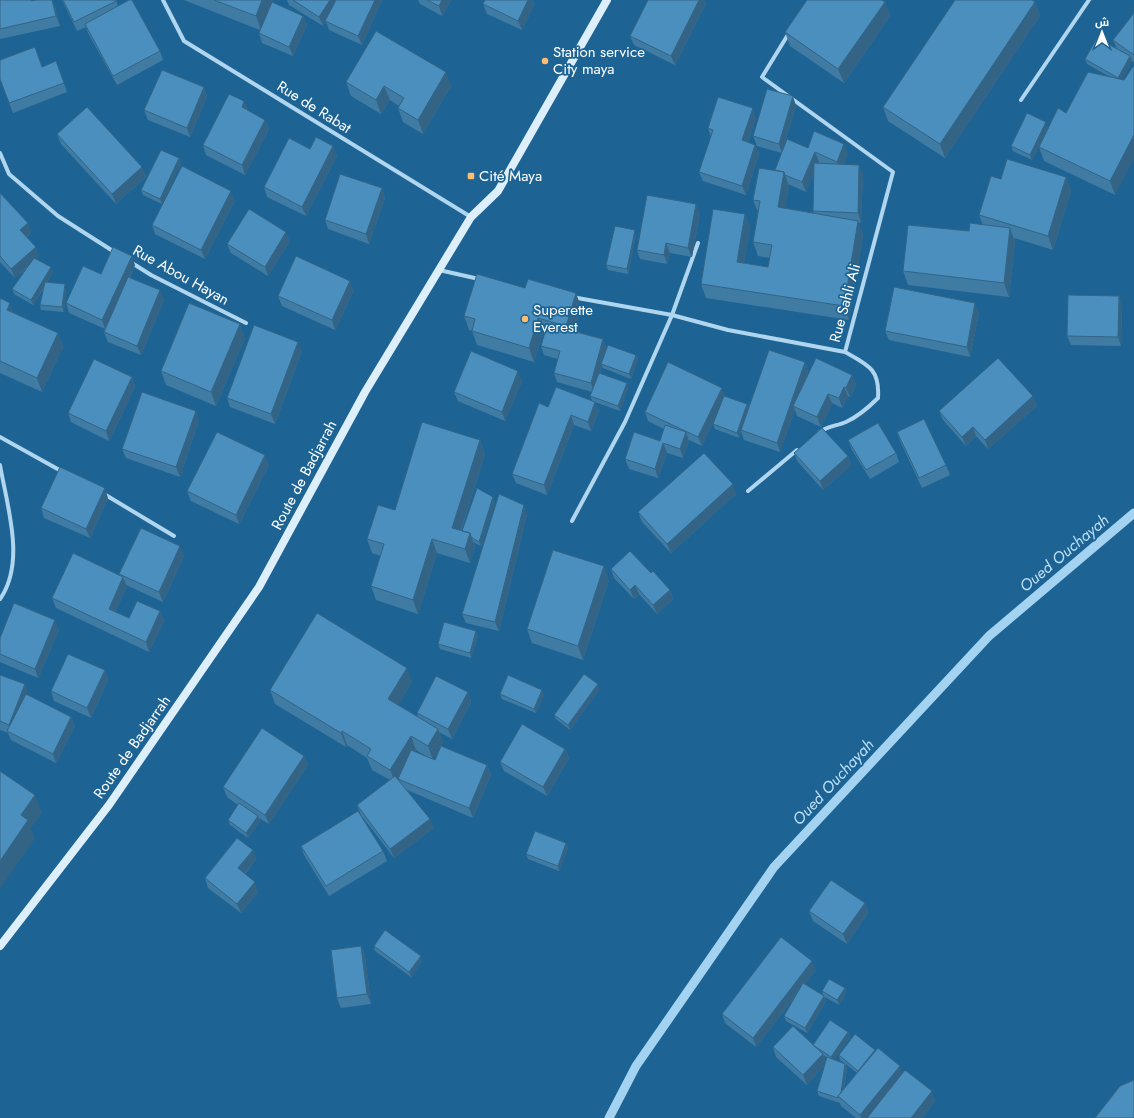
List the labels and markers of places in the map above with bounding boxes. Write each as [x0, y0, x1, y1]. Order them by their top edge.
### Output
place label: Station service City maya [553, 41, 645, 80]
marker: Station service City maya [540, 56, 550, 66]
place label: Cité Maya [479, 165, 542, 187]
marker: Cité Maya [466, 171, 476, 181]
place label: Superette Everest [533, 299, 593, 338]
marker: Superette Everest [520, 314, 530, 324]

